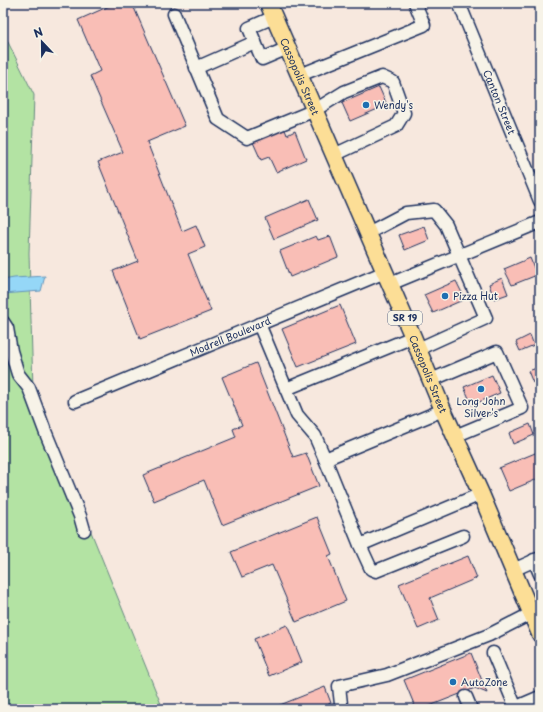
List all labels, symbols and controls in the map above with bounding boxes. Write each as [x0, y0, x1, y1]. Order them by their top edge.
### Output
north arrow [22, 22, 62, 62]
text: N [31, 23, 46, 42]
street label: Cassopolis Street [277, 35, 324, 117]
street label: Canton Street [480, 67, 520, 136]
place label: Wendy's [374, 97, 413, 112]
marker: Wendy's [361, 100, 371, 110]
place label: Pizza Hut [453, 288, 498, 303]
marker: Pizza Hut [440, 291, 450, 301]
road number: SR 19 [388, 311, 422, 325]
street label: Modrell Boulevard [187, 312, 273, 360]
street label: Cassopolis Street [406, 332, 451, 415]
marker: Long John Silver's [476, 384, 486, 394]
place label: Long John Silver's [456, 393, 506, 420]
place label: AutoZone [461, 674, 508, 689]
marker: AutoZone [448, 677, 458, 687]

